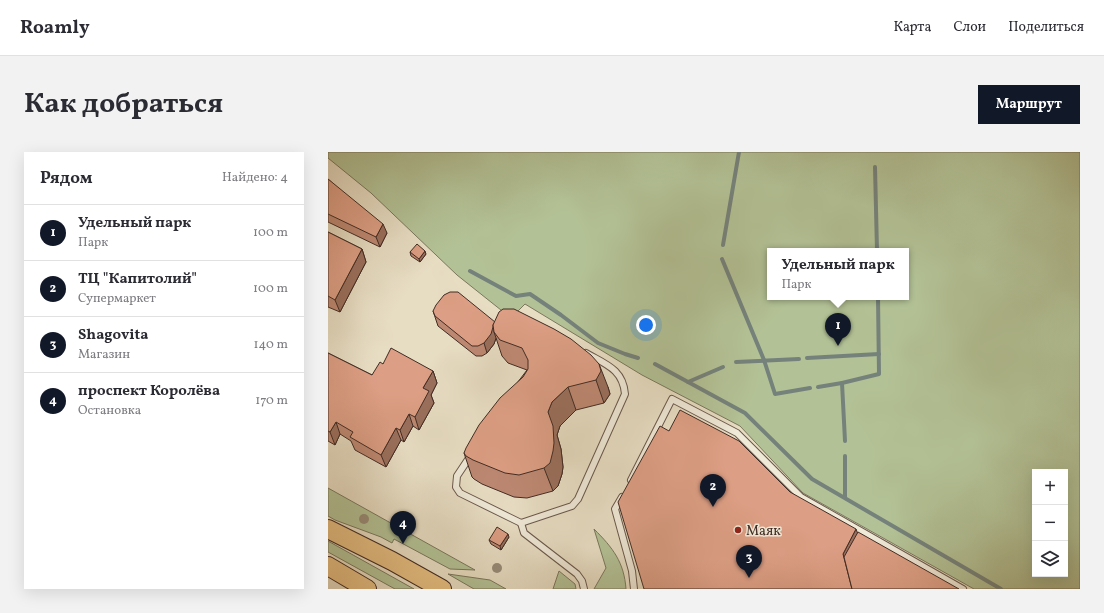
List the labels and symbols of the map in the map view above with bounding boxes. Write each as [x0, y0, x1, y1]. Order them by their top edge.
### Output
pin: 1 [825, 313, 851, 346]
your location [636, 315, 656, 335]
pin: 2 [700, 474, 726, 507]
pin: 4 [390, 511, 416, 544]
place label: Маяк [746, 522, 781, 541]
marker: Маяк [733, 525, 743, 535]
pin: 3 [736, 545, 762, 578]

